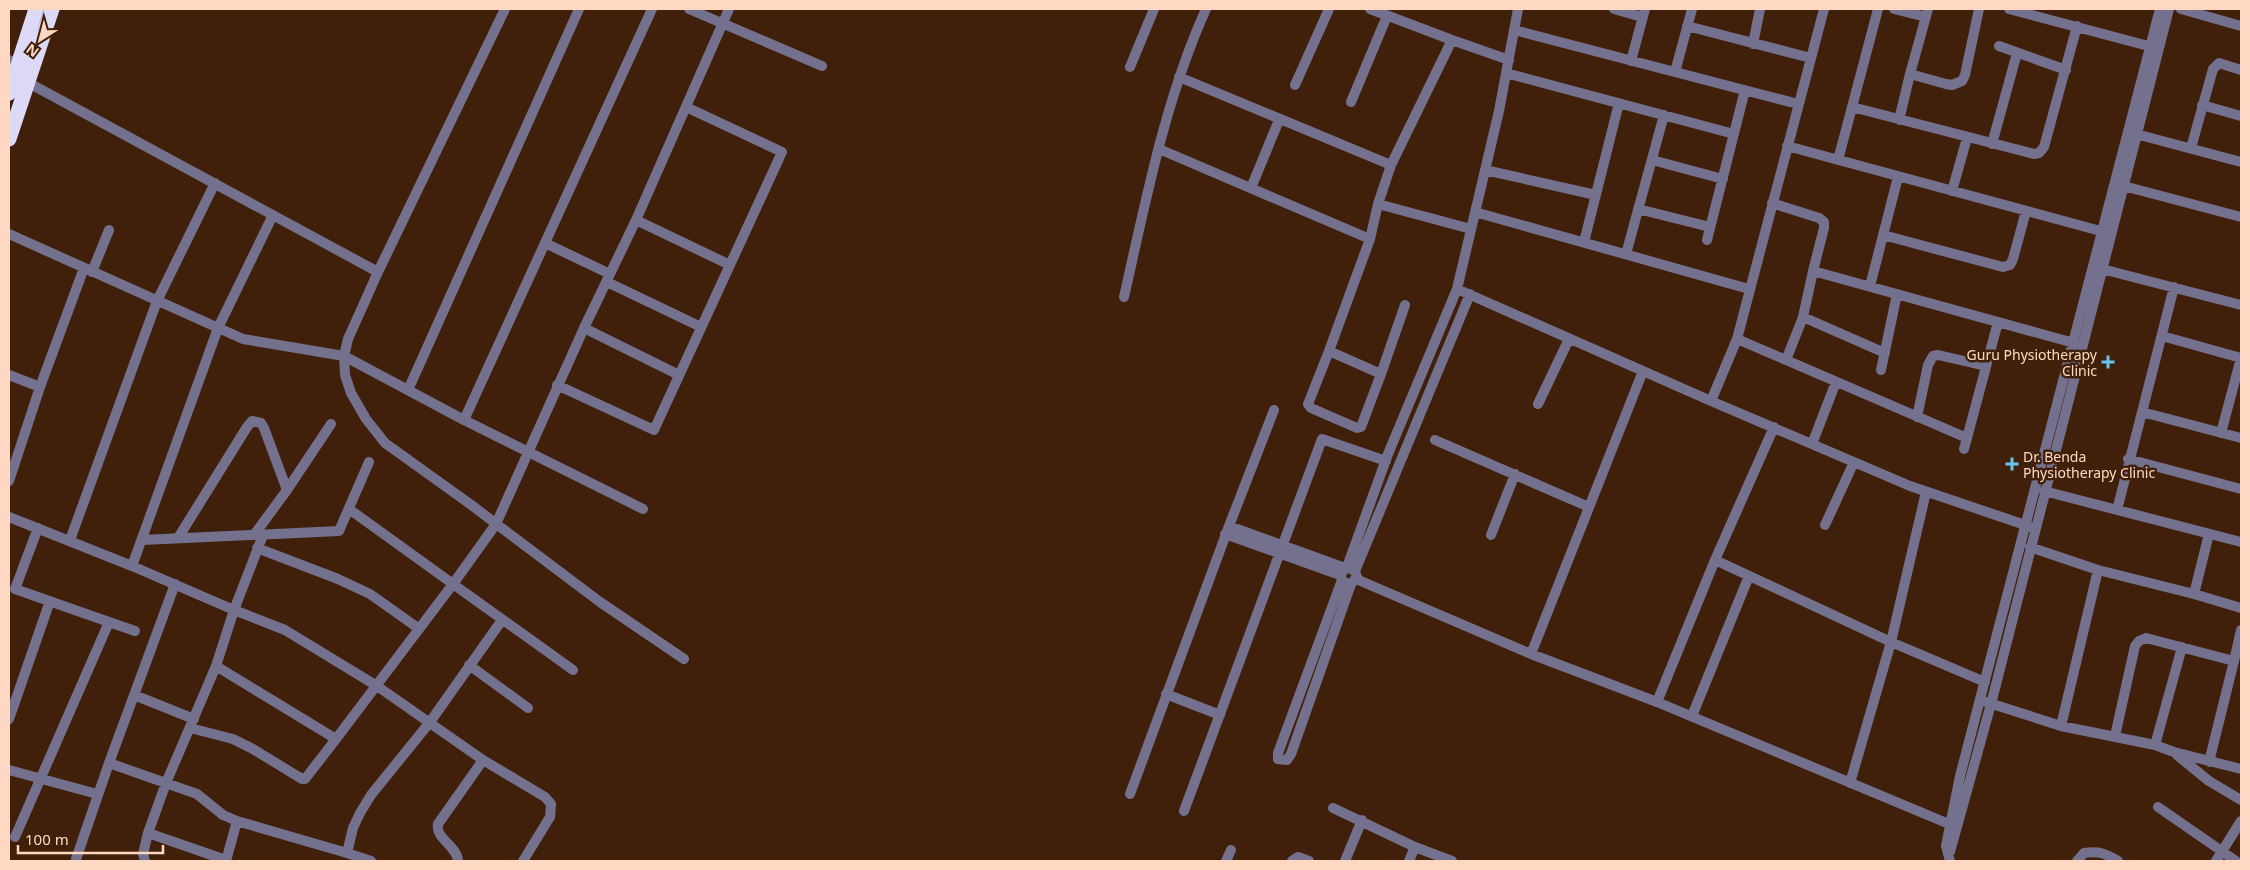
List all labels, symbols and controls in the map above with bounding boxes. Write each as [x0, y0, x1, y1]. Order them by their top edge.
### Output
north arrow [15, 15, 65, 65]
text: N [22, 40, 42, 62]
place label: Guru Physiotherapy Clinic [1967, 345, 2098, 380]
marker: Guru Physiotherapy Clinic [2101, 355, 2115, 369]
place label: Dr. Benda Physiotherapy Clinic [2023, 447, 2155, 482]
marker: Dr. Benda Physiotherapy Clinic [2005, 457, 2019, 471]
scale bar [18, 822, 162, 854]
text: 100 m [25, 829, 69, 849]

